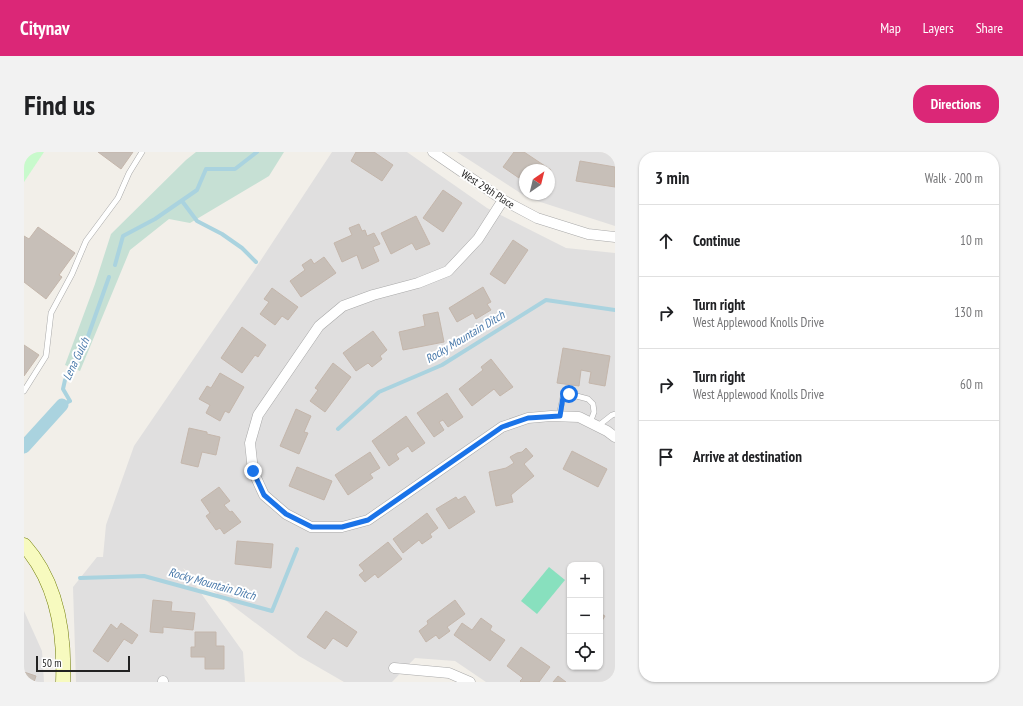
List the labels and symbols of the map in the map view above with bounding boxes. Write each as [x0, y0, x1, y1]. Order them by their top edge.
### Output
north arrow [519, 164, 555, 200]
street label: West 29th Place [459, 167, 518, 212]
water label: Rocky Mountain Ditch [422, 307, 508, 366]
water label: Lena Gulch [59, 334, 93, 383]
route start [560, 385, 578, 403]
route end [244, 462, 262, 480]
water label: Rocky Mountain Ditch [167, 564, 258, 603]
scale bar [36, 654, 130, 673]

